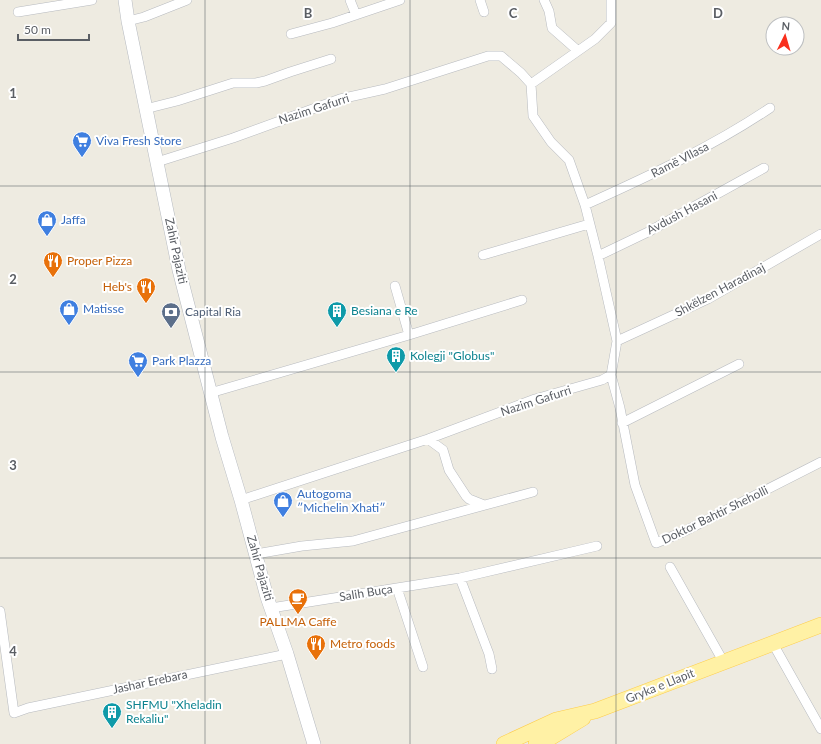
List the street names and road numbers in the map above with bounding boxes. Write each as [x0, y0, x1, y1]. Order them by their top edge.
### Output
street label: Nazim Gafurri [277, 90, 351, 127]
street label: Ramë Vllasa [648, 139, 711, 181]
street label: Avdush Hasani [644, 188, 720, 237]
street label: Zahir Pajaziti [162, 216, 191, 285]
street label: Shkëlzen Haradinaj [672, 259, 767, 320]
street label: Nazim Gafurri [499, 382, 573, 419]
street label: Doktor Bahtir Sheholli [659, 482, 771, 547]
street label: Zahir Pajaziti [244, 533, 277, 602]
street label: Salih Buça [338, 581, 394, 604]
street label: Gryka e Llapit [623, 665, 697, 706]
street label: Jashar Erebara [111, 666, 189, 697]

